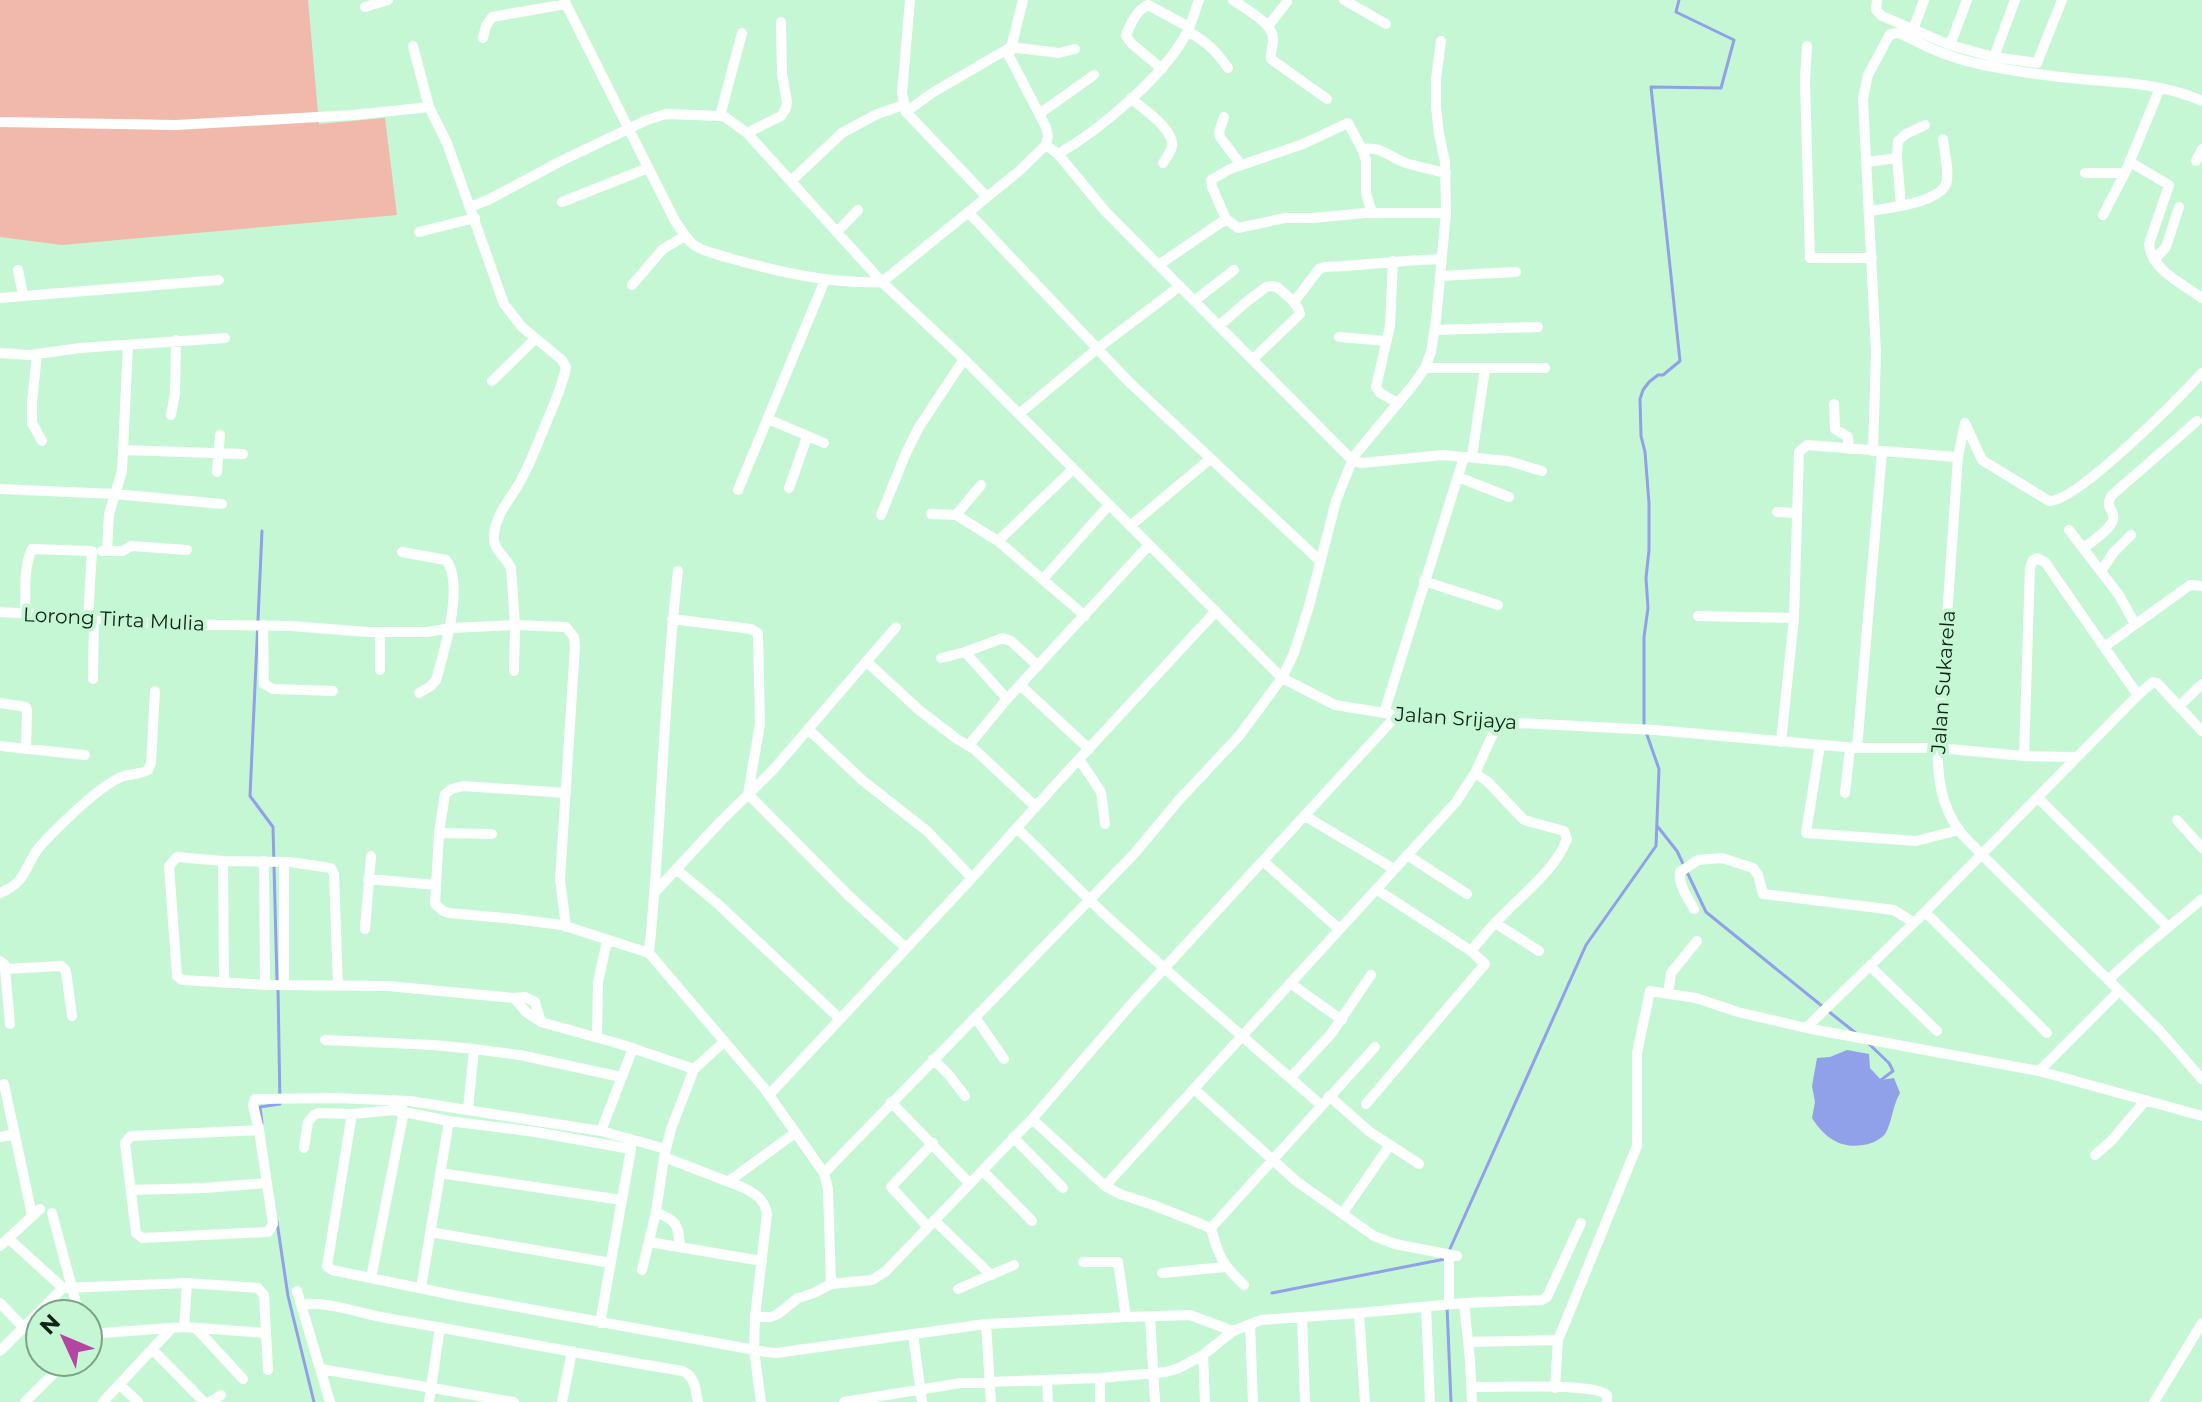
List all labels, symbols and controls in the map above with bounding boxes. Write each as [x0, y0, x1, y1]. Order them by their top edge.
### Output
street label: Lorong Tirta Mulia [23, 602, 205, 636]
street label: Jalan Sukarela [1926, 609, 1960, 756]
street label: Jalan Srijaya [1393, 702, 1518, 734]
north arrow [24, 1298, 104, 1378]
text: N [34, 1309, 66, 1340]

